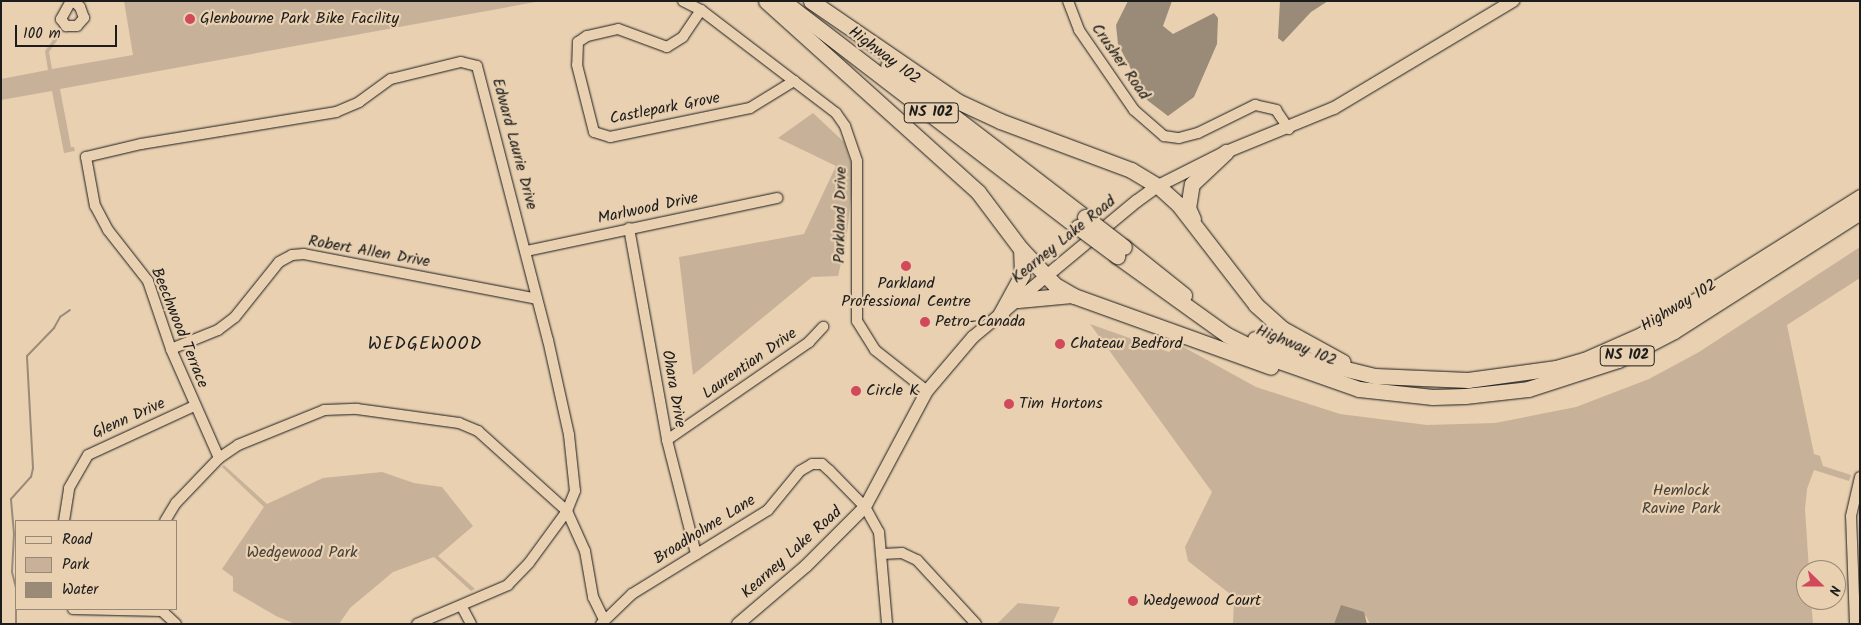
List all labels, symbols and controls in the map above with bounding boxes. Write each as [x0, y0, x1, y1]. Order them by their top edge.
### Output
place label: Glenbourne Park Bike Facility [200, 9, 399, 29]
marker: Glenbourne Park Bike Facility [184, 13, 196, 25]
scale bar [18, 15, 120, 47]
street label: Crusher Road [1087, 20, 1153, 104]
text: 100 m [23, 22, 61, 46]
street label: Highway 102 [844, 23, 924, 89]
street label: Edward Laurie Drive [487, 76, 541, 212]
street label: Castlepark Grove [608, 89, 722, 129]
road number: NS 102 [904, 100, 958, 126]
street label: Parkland Drive [831, 166, 851, 264]
street label: Marlwood Drive [596, 189, 700, 229]
street label: Kearney Lake Road [1008, 192, 1120, 288]
street label: Robert Allen Drive [307, 232, 431, 272]
marker: Parkland Professional Centre [900, 260, 912, 272]
street label: Beechwood Terrace [146, 265, 212, 391]
place label: Parkland Professional Centre [841, 274, 971, 312]
street label: Highway 102 [1638, 276, 1720, 336]
place label: Petro-Canada [935, 312, 1026, 332]
marker: Petro-Canada [919, 316, 931, 328]
street label: Highway 102 [1253, 321, 1339, 371]
street label: Laurentian Drive [699, 324, 801, 404]
district label: WEDGEWOOD [367, 334, 483, 356]
place label: Chateau Bedford [1070, 334, 1183, 354]
marker: Chateau Bedford [1054, 338, 1066, 350]
road number: NS 102 [1600, 344, 1654, 368]
street label: Ohara Drive [657, 349, 689, 429]
place label: Circle K [866, 381, 919, 401]
marker: Circle K [850, 385, 862, 397]
street label: Glenn Drive [90, 394, 168, 444]
place label: Tim Hortons [1019, 394, 1103, 414]
marker: Tim Hortons [1003, 398, 1015, 410]
park label: Hemlock Ravine Park [1642, 481, 1720, 519]
street label: Broadholme Lane [651, 491, 759, 569]
street label: Kearney Lake Road [738, 503, 846, 603]
legend [15, 520, 178, 610]
text: Road [62, 528, 92, 552]
park label: Wedgewood Park [246, 543, 358, 563]
text: Park [62, 553, 89, 577]
north arrow [1796, 560, 1846, 610]
text: Water [62, 578, 98, 602]
text: N [1822, 582, 1846, 598]
place label: Wedgewood Court [1143, 591, 1261, 611]
marker: Wedgewood Court [1127, 595, 1139, 607]

